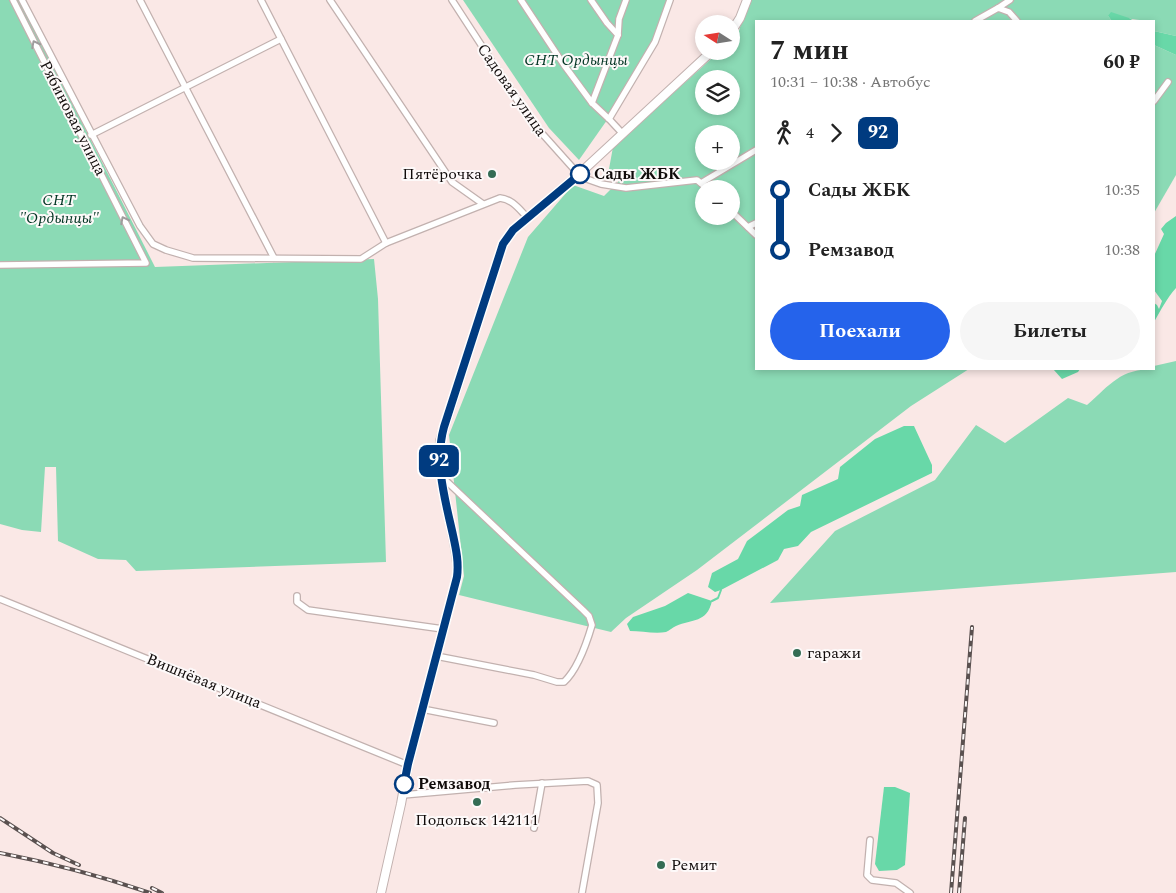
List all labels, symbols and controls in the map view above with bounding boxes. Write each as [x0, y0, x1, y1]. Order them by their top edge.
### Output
north arrow [695, 15, 740, 60]
map controls [695, 15, 740, 225]
text: 7 мин [770, 29, 849, 72]
street label: Садовая улица [471, 39, 553, 142]
one-way arrow [31, 40, 41, 49]
park label: СНТ Ордынцы [524, 48, 628, 72]
text: 60 ₽ [1103, 48, 1140, 77]
street label: Рябиновая улица [34, 56, 113, 180]
button: layers [695, 70, 740, 115]
text: 10:31 – 10:38 · Автобус [770, 70, 931, 94]
icon: walk [770, 119, 798, 147]
icon: forward [822, 119, 850, 147]
text: 92 [868, 119, 888, 146]
text: 4 [806, 121, 814, 145]
button: + [695, 125, 740, 170]
place label: Пятёрочка [402, 162, 482, 186]
place label: Сады ЖБК [594, 162, 681, 186]
marker: Сады ЖБК [570, 164, 590, 184]
marker: Пятёрочка [486, 168, 498, 180]
text: Сады ЖБК [808, 176, 911, 205]
text: 10:35 [1104, 178, 1140, 202]
button: − [695, 180, 740, 225]
park label: СНТ "Ордынцы" [19, 188, 100, 230]
one-way arrow [120, 216, 130, 225]
text: Ремзавод [808, 236, 894, 265]
text: 10:38 [1104, 238, 1140, 262]
button: Поехали [770, 302, 950, 360]
button: Билеты [960, 302, 1140, 360]
line badge: 92 [416, 445, 462, 477]
text: 92 [429, 447, 449, 474]
place label: гаражи [807, 641, 861, 665]
street label: Вишнёвая улица [143, 647, 265, 715]
marker: гаражи [791, 647, 803, 659]
place label: Ремзавод [418, 772, 491, 796]
marker: Ремзавод [394, 774, 414, 794]
marker: Подольск 142111 [471, 796, 483, 808]
place label: Подольск 142111 [415, 808, 539, 832]
place label: Ремит [671, 853, 717, 877]
marker: Ремит [655, 859, 667, 871]

